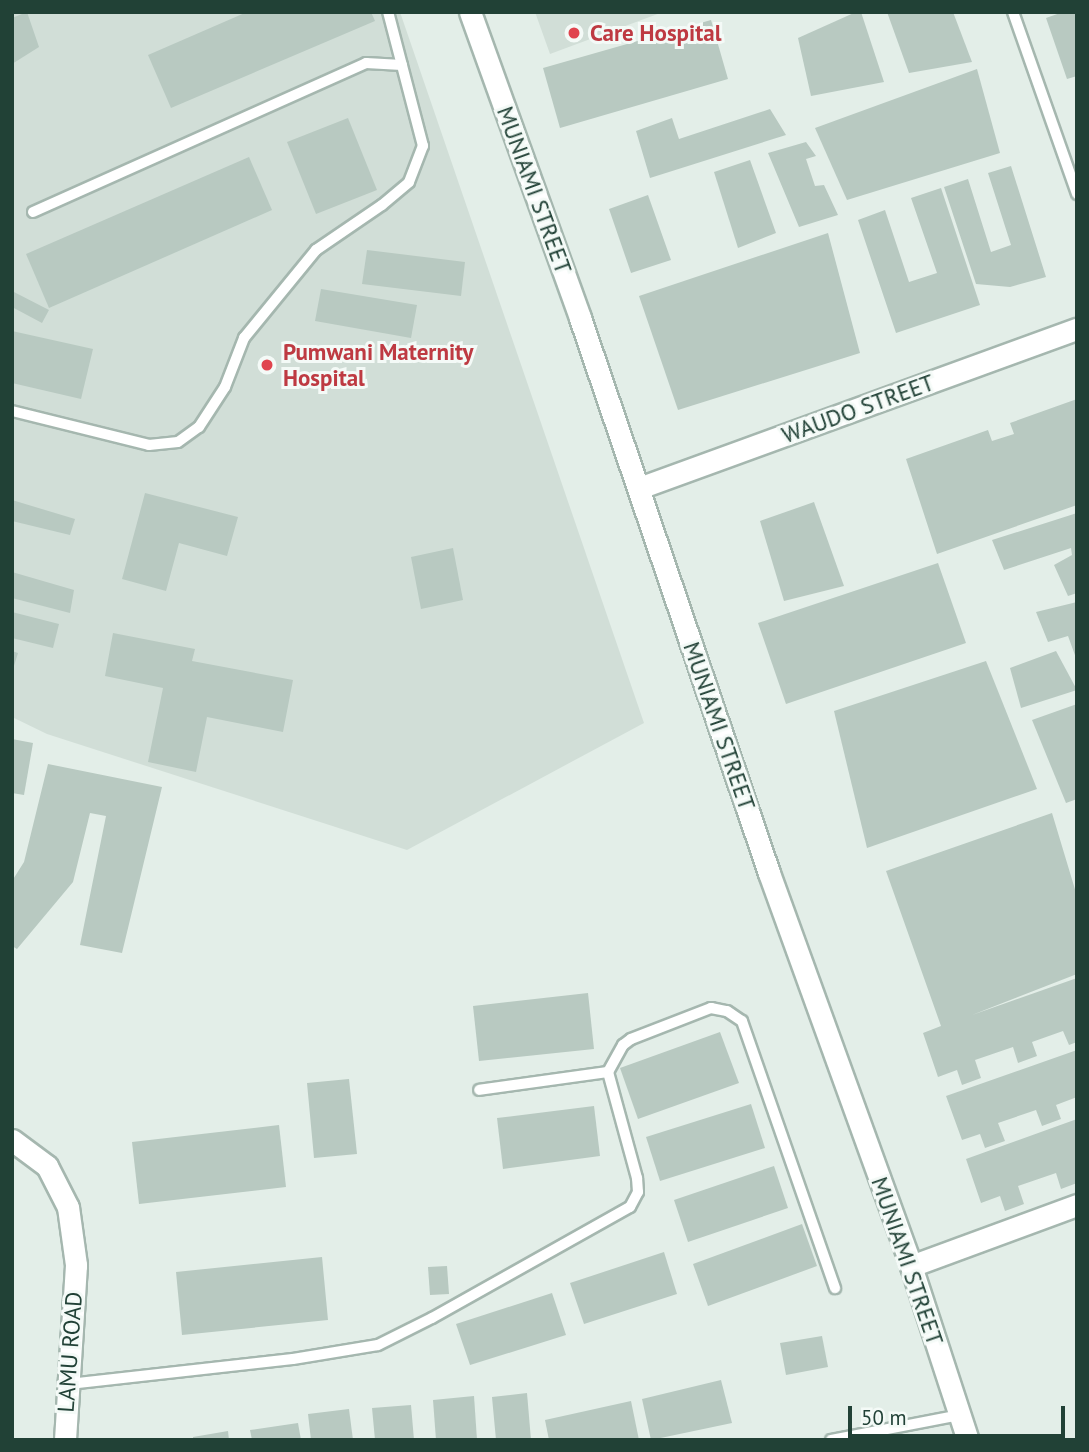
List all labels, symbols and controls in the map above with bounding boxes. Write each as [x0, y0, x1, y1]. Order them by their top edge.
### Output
place label: Care Hospital [590, 19, 721, 47]
marker: Care Hospital [564, 23, 584, 43]
street label: MUNIAMI STREET [491, 103, 577, 277]
place label: Pumwani Maternity Hospital [283, 338, 474, 392]
marker: Pumwani Maternity Hospital [257, 355, 277, 375]
street label: WAUDO STREET [778, 369, 938, 449]
street label: MUNIAMI STREET [677, 638, 761, 814]
street label: MUNIAMI STREET [865, 1173, 949, 1349]
street label: LAMU ROAD [52, 1291, 88, 1413]
scale bar [851, 1392, 1068, 1436]
text: 50 m [861, 1404, 907, 1431]

